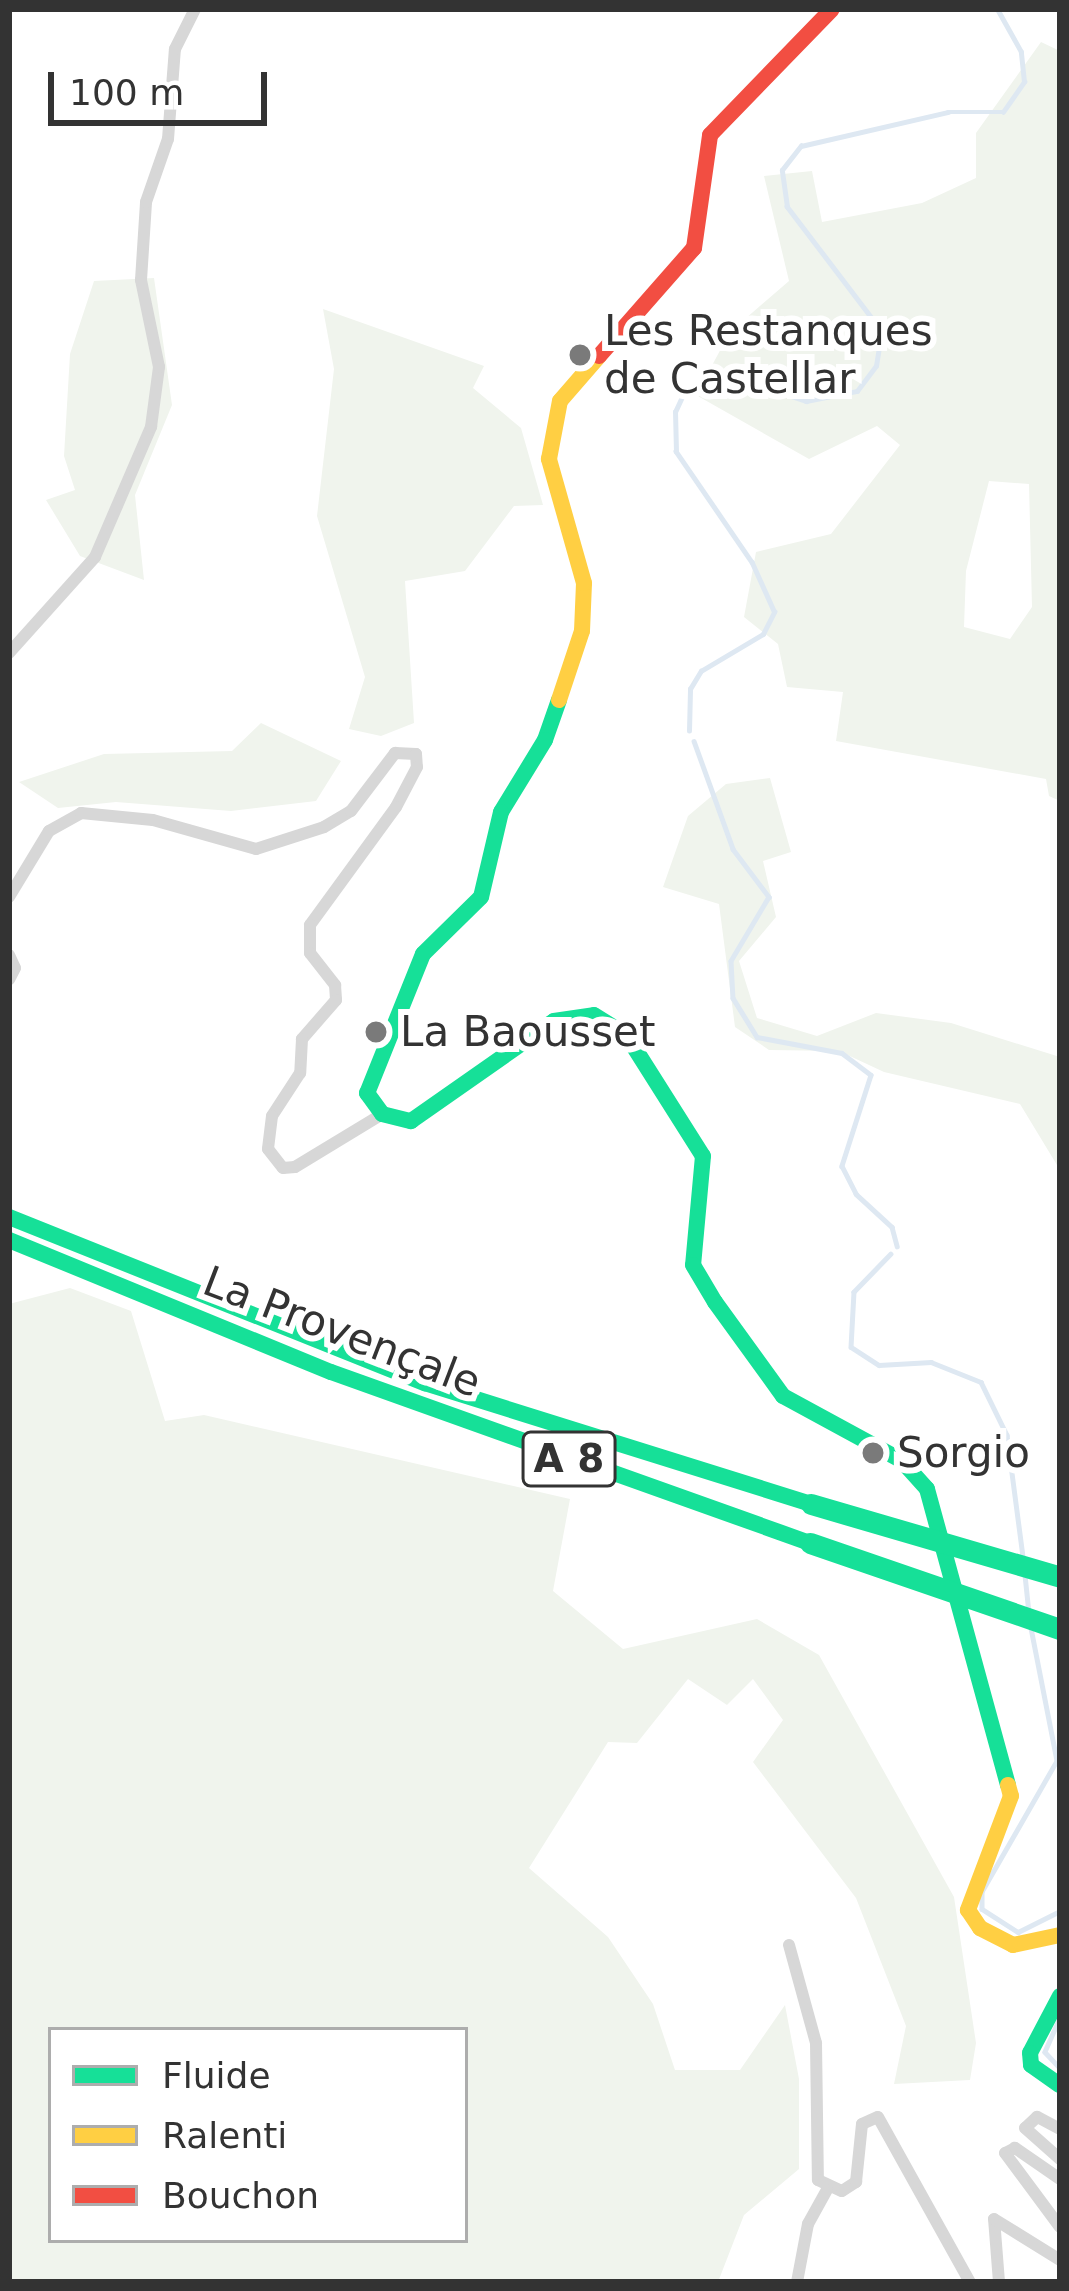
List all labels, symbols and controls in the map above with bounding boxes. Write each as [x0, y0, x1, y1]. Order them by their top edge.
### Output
scale bar [54, 48, 273, 122]
text: 100 m [69, 72, 184, 113]
place label: Les Restanques de Castellar [604, 306, 933, 404]
marker: Les Restanques de Castellar [567, 342, 593, 368]
place label: La Baousset [400, 1007, 655, 1057]
marker: La Baousset [363, 1019, 389, 1045]
street label: La Provençale [196, 1256, 488, 1408]
road number: A 8 [521, 1426, 617, 1492]
place label: Sorgio [897, 1428, 1030, 1478]
marker: Sorgio [860, 1440, 886, 1466]
legend [48, 2027, 468, 2243]
text: Fluide [162, 2055, 271, 2096]
text: Ralenti [162, 2115, 287, 2156]
text: Bouchon [162, 2175, 319, 2216]

